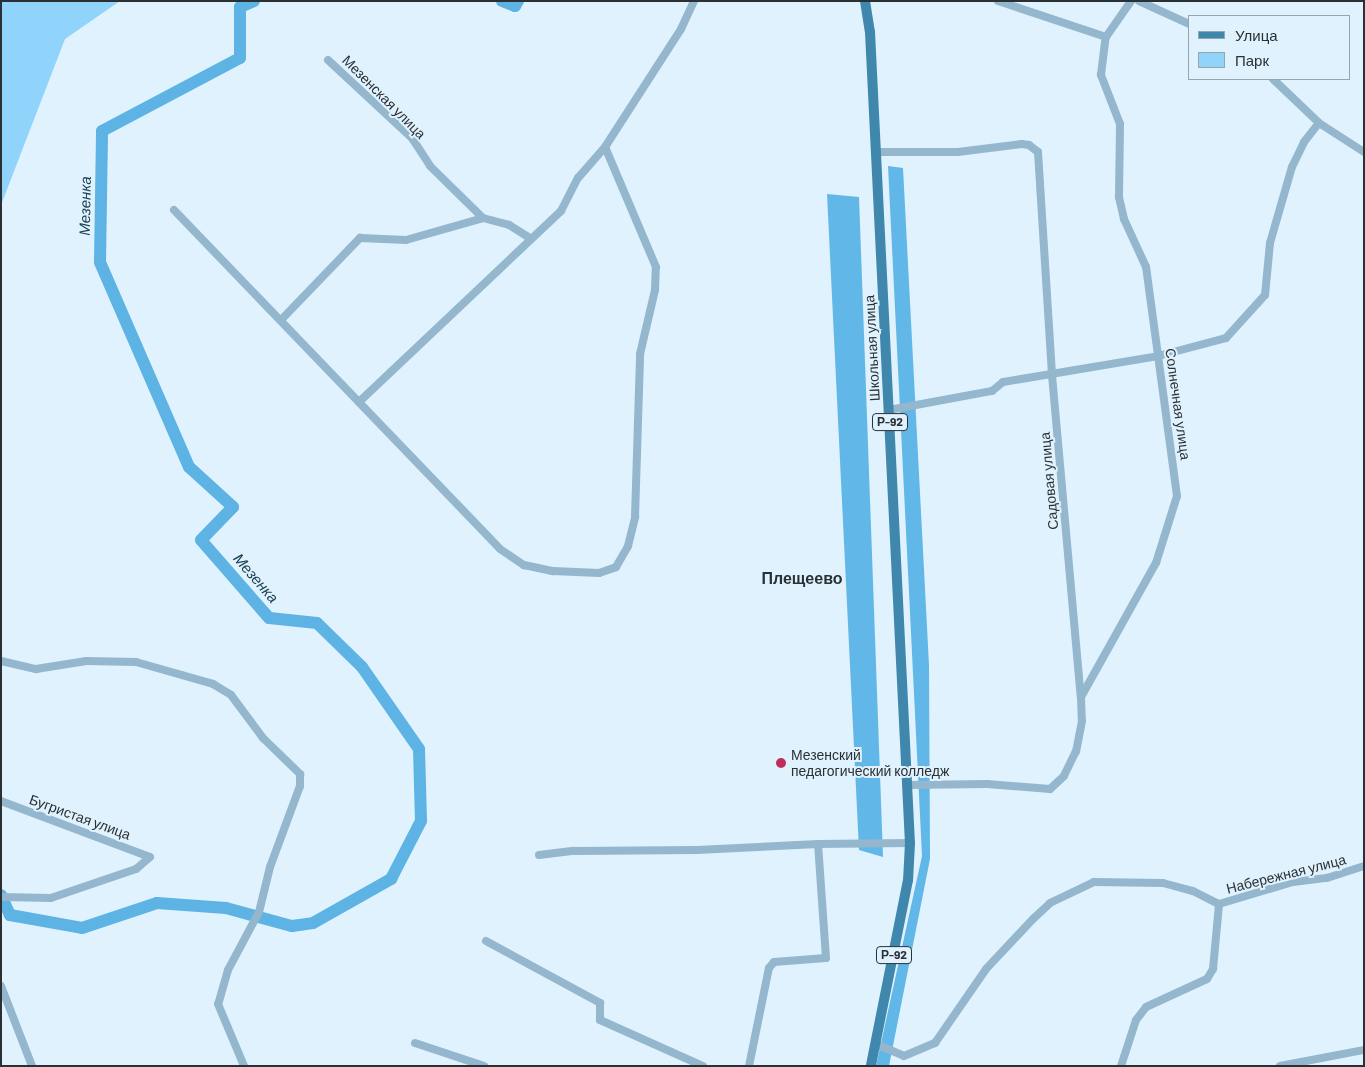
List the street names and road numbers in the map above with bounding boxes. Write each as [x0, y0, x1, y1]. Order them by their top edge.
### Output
street label: Мезенская улица [339, 52, 429, 142]
street label: Школьная улица [861, 294, 883, 402]
street label: Солнечная улица [1162, 347, 1194, 461]
road number: Р-92 [871, 412, 909, 432]
street label: Садовая улица [1036, 431, 1062, 531]
street label: Бугристая улица [27, 791, 133, 843]
street label: Набережная улица [1224, 851, 1348, 897]
road number: Р-92 [875, 946, 913, 964]

